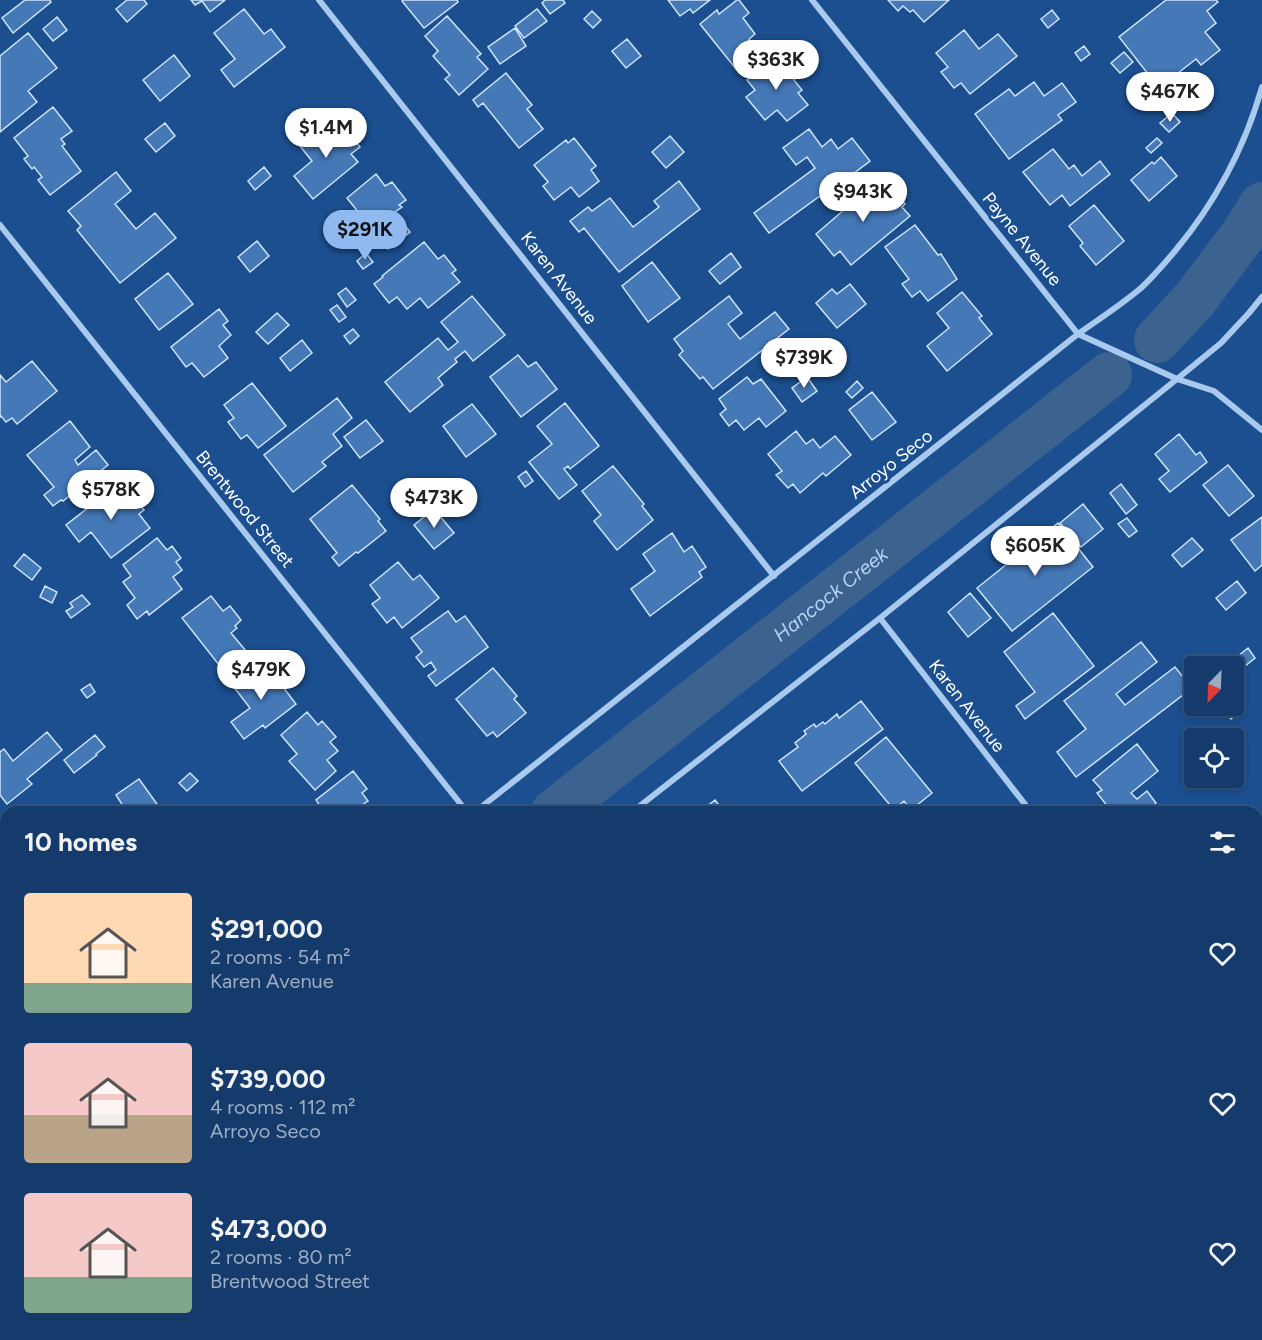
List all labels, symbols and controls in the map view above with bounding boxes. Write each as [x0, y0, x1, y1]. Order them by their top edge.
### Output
pin: $363K [734, 40, 818, 91]
text: $363K [747, 47, 805, 71]
pin: $467K [1128, 72, 1212, 123]
text: $467K [1140, 79, 1200, 103]
pin: $1.4M [284, 108, 368, 159]
text: $1.4M [299, 115, 353, 139]
pin: $943K [821, 172, 905, 223]
text: $943K [833, 179, 893, 203]
street label: Payne Avenue [978, 188, 1067, 290]
pin: $291K [323, 210, 407, 261]
text: $291K [337, 217, 393, 241]
street label: Karen Avenue [516, 227, 602, 329]
pin: $739K [762, 338, 846, 389]
text: $739K [775, 345, 833, 369]
street label: Arroyo Seco [845, 425, 937, 503]
street label: Brentwood Street [191, 446, 299, 572]
pin: $578K [69, 470, 153, 521]
text: $578K [81, 477, 141, 501]
pin: $473K [392, 478, 476, 529]
text: $473K [404, 485, 464, 509]
pin: $605K [993, 526, 1077, 577]
text: $605K [1005, 533, 1065, 557]
water label: Hancock Creek [769, 541, 894, 647]
pin: $479K [219, 650, 303, 701]
street label: Karen Avenue [924, 655, 1010, 757]
north arrow [1184, 656, 1244, 716]
map controls [1184, 656, 1244, 788]
text: $479K [231, 657, 291, 681]
button: locate [1184, 728, 1244, 788]
text: 10 homes [24, 826, 137, 858]
icon: filters [1206, 826, 1239, 859]
text: $291,000 [210, 913, 323, 945]
icon: home [72, 917, 144, 989]
icon: heart [1206, 937, 1239, 970]
text: 2 rooms · 54 m² [210, 945, 350, 969]
text: Karen Avenue [210, 969, 334, 993]
text: $739,000 [210, 1063, 326, 1095]
icon: home [72, 1067, 144, 1139]
icon: heart [1206, 1087, 1239, 1120]
text: 4 rooms · 112 m² [210, 1095, 356, 1119]
text: Arroyo Seco [210, 1119, 321, 1143]
text: $473,000 [210, 1213, 327, 1245]
icon: home [72, 1217, 144, 1289]
icon: heart [1206, 1237, 1239, 1270]
text: 2 rooms · 80 m² [210, 1245, 352, 1269]
text: Brentwood Street [210, 1269, 370, 1293]

